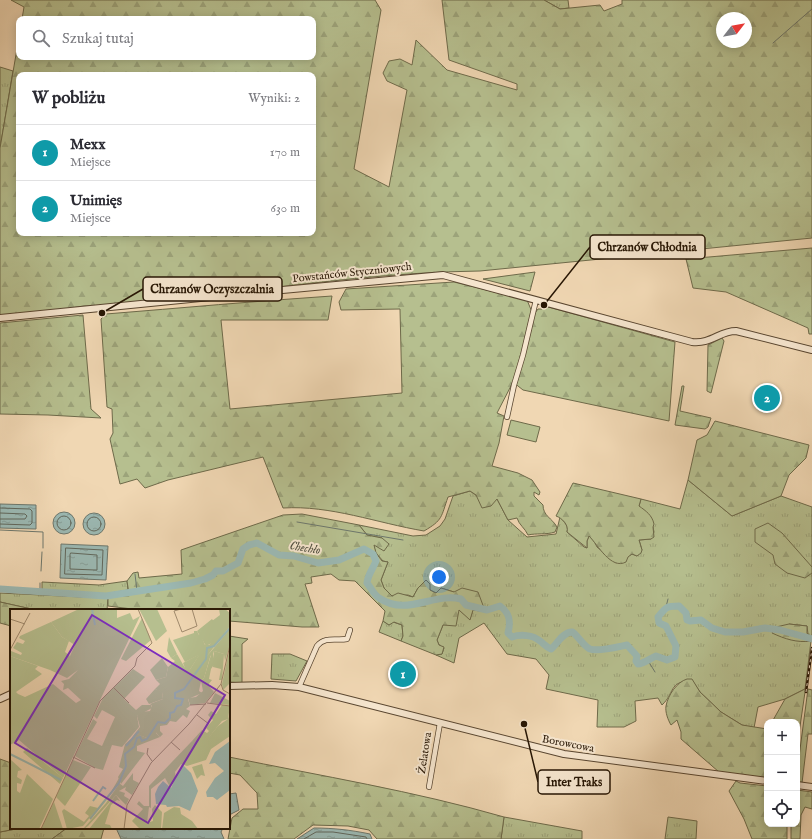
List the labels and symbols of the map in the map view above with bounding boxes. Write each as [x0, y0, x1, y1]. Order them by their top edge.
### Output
north arrow [716, 12, 752, 48]
callout: Chrzanów Chłodnia [590, 235, 705, 259]
text: Chrzanów Chłodnia [597, 240, 697, 255]
street label: Powstańców Styczniowych [292, 260, 412, 286]
callout: Chrzanów Oczyszczalnia [143, 277, 282, 301]
text: Chrzanów Oczyszczalnia [150, 282, 275, 298]
pin: 2 [754, 383, 780, 413]
water label: Chechło [289, 538, 321, 558]
your location [429, 567, 449, 587]
inset map [10, 609, 230, 829]
pin: 1 [390, 659, 416, 689]
street label: Żelatowa [415, 731, 435, 775]
street label: Borowcowa [541, 732, 595, 756]
callout: Inter Traks [538, 770, 610, 794]
text: Inter Traks [546, 775, 603, 790]

